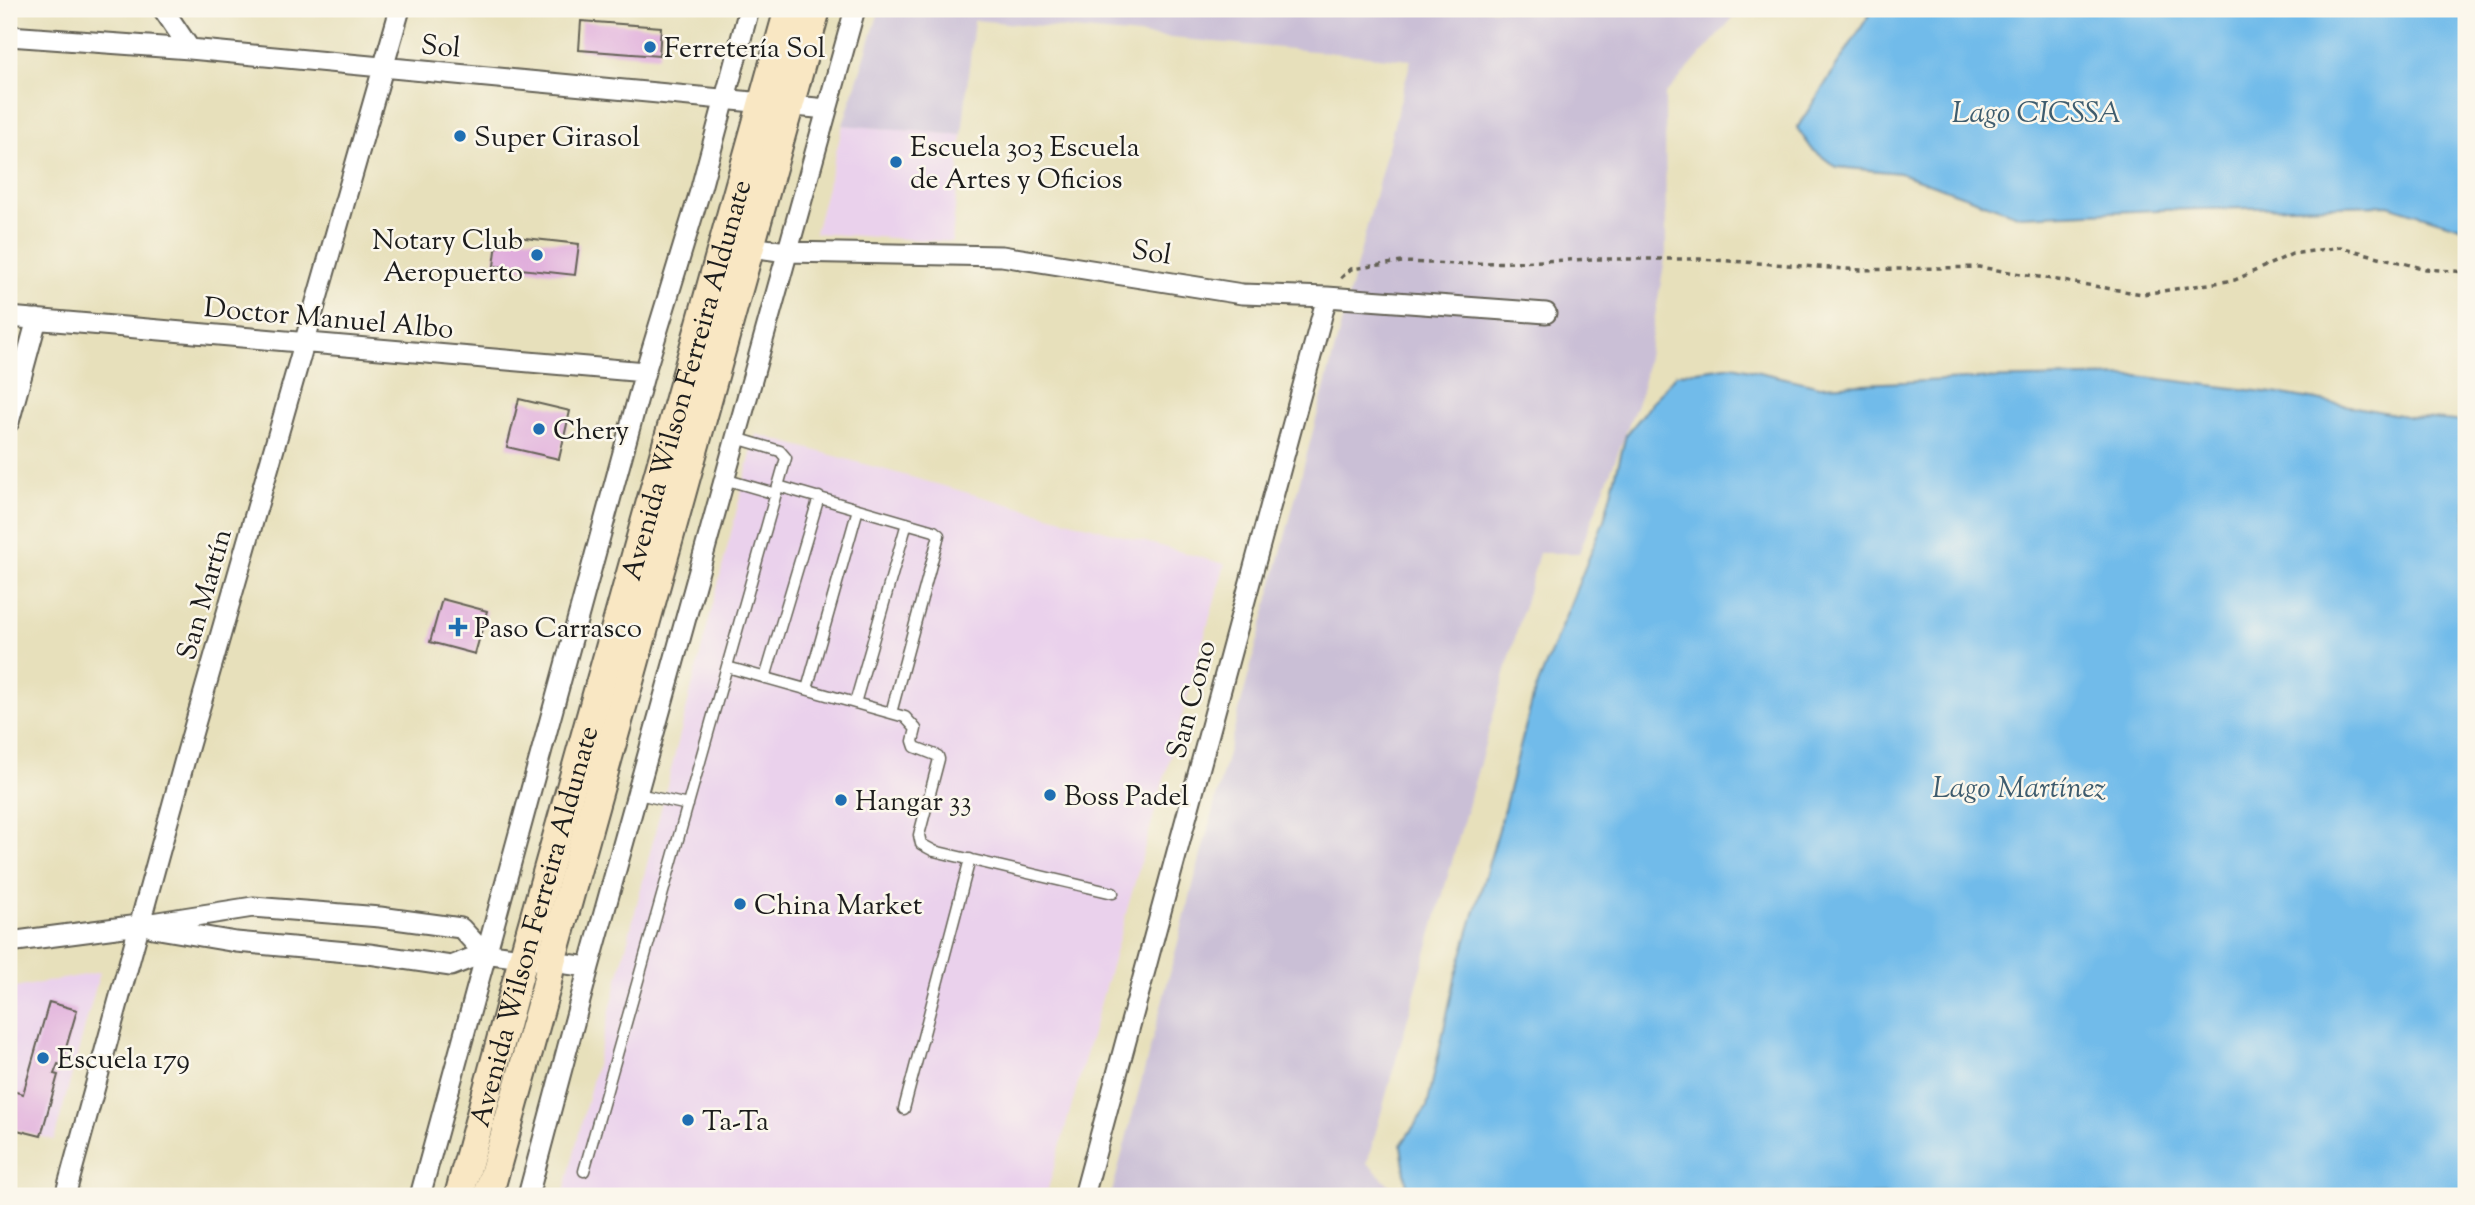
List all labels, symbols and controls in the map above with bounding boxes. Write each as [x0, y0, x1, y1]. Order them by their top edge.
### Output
street label: Sol [419, 26, 462, 70]
place label: Ferretería Sol [664, 30, 826, 70]
marker: Ferretería Sol [642, 39, 658, 55]
water label: Lago CICSSA [1952, 93, 2120, 136]
place label: Super Girasol [474, 119, 640, 159]
marker: Super Girasol [452, 128, 468, 144]
place label: Escuela 303 Escuela de Artes y Oficios [910, 129, 1140, 201]
marker: Escuela 303 Escuela de Artes y Oficios [888, 154, 904, 170]
street label: Avenida Wilson Ferreira Aldunate [613, 176, 763, 586]
place label: Notary Club Aeropuerto [372, 222, 523, 294]
street label: Sol [1129, 231, 1174, 277]
marker: Notary Club Aeropuerto [529, 247, 545, 263]
street label: Doctor Manuel Albo [202, 289, 455, 351]
place label: Chery [553, 412, 629, 452]
marker: Chery [531, 421, 547, 437]
street label: San Martín [168, 524, 244, 665]
place label: Paso Carrasco [474, 610, 642, 650]
marker: Paso Carrasco [448, 617, 468, 637]
street label: San Cono [1158, 636, 1228, 763]
street label: Avenida Wilson Ferreira Aldunate [462, 722, 610, 1132]
water label: Lago Martínez [1932, 768, 2106, 811]
place label: Boss Padel [1064, 778, 1189, 818]
place label: Hangar 33 [855, 783, 972, 823]
marker: Boss Padel [1042, 787, 1058, 803]
marker: Hangar 33 [833, 792, 849, 808]
place label: China Market [754, 887, 923, 927]
marker: China Market [732, 896, 748, 912]
place label: Escuela 179 [57, 1041, 190, 1081]
marker: Escuela 179 [35, 1050, 51, 1066]
place label: Ta-Ta [702, 1103, 769, 1143]
marker: Ta-Ta [680, 1112, 696, 1128]

